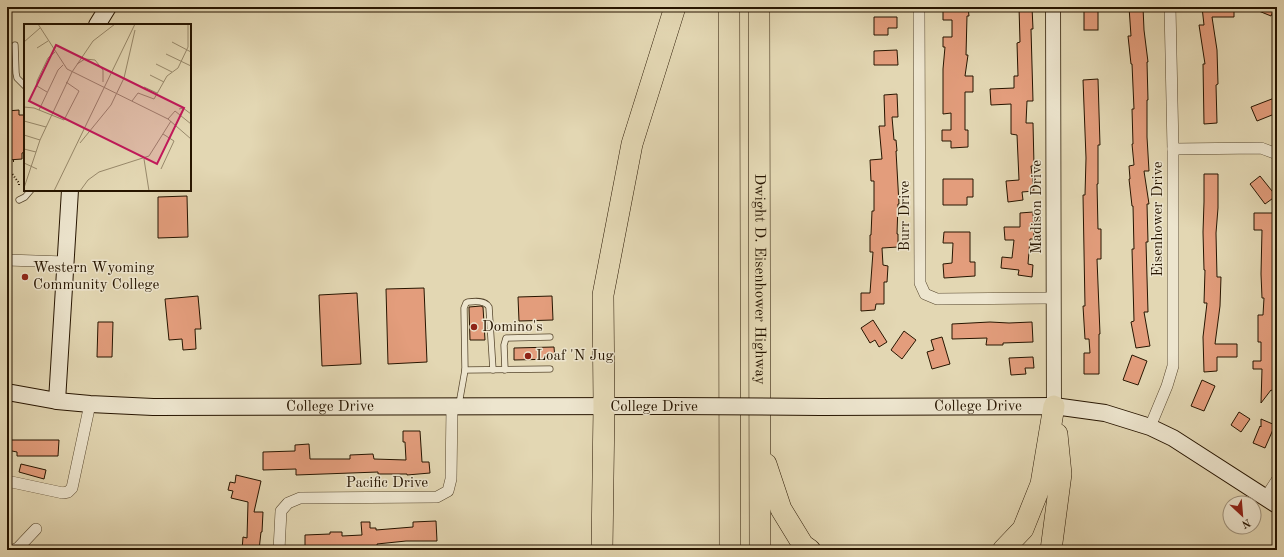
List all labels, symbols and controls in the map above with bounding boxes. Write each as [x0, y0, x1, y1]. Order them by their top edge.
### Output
inset map [24, 24, 191, 191]
street label: Madison Drive [1030, 160, 1045, 254]
street label: Eisenhower Drive [1151, 161, 1166, 277]
street label: Dwight D. Eisenhower Highway [752, 173, 767, 385]
street label: Burr Drive [898, 180, 913, 251]
place label: Western Wyoming Community College [33, 261, 159, 293]
marker: Western Wyoming Community College [20, 272, 30, 282]
place label: Domino's [482, 320, 543, 335]
marker: Domino's [469, 322, 479, 332]
place label: Loaf 'N Jug [536, 349, 614, 364]
marker: Loaf 'N Jug [523, 351, 533, 361]
street label: College Drive [286, 399, 374, 414]
street label: College Drive [934, 399, 1022, 414]
street label: College Drive [610, 400, 698, 415]
street label: Pacific Drive [346, 476, 428, 491]
north arrow [1222, 495, 1262, 535]
text: N [1239, 516, 1252, 530]

